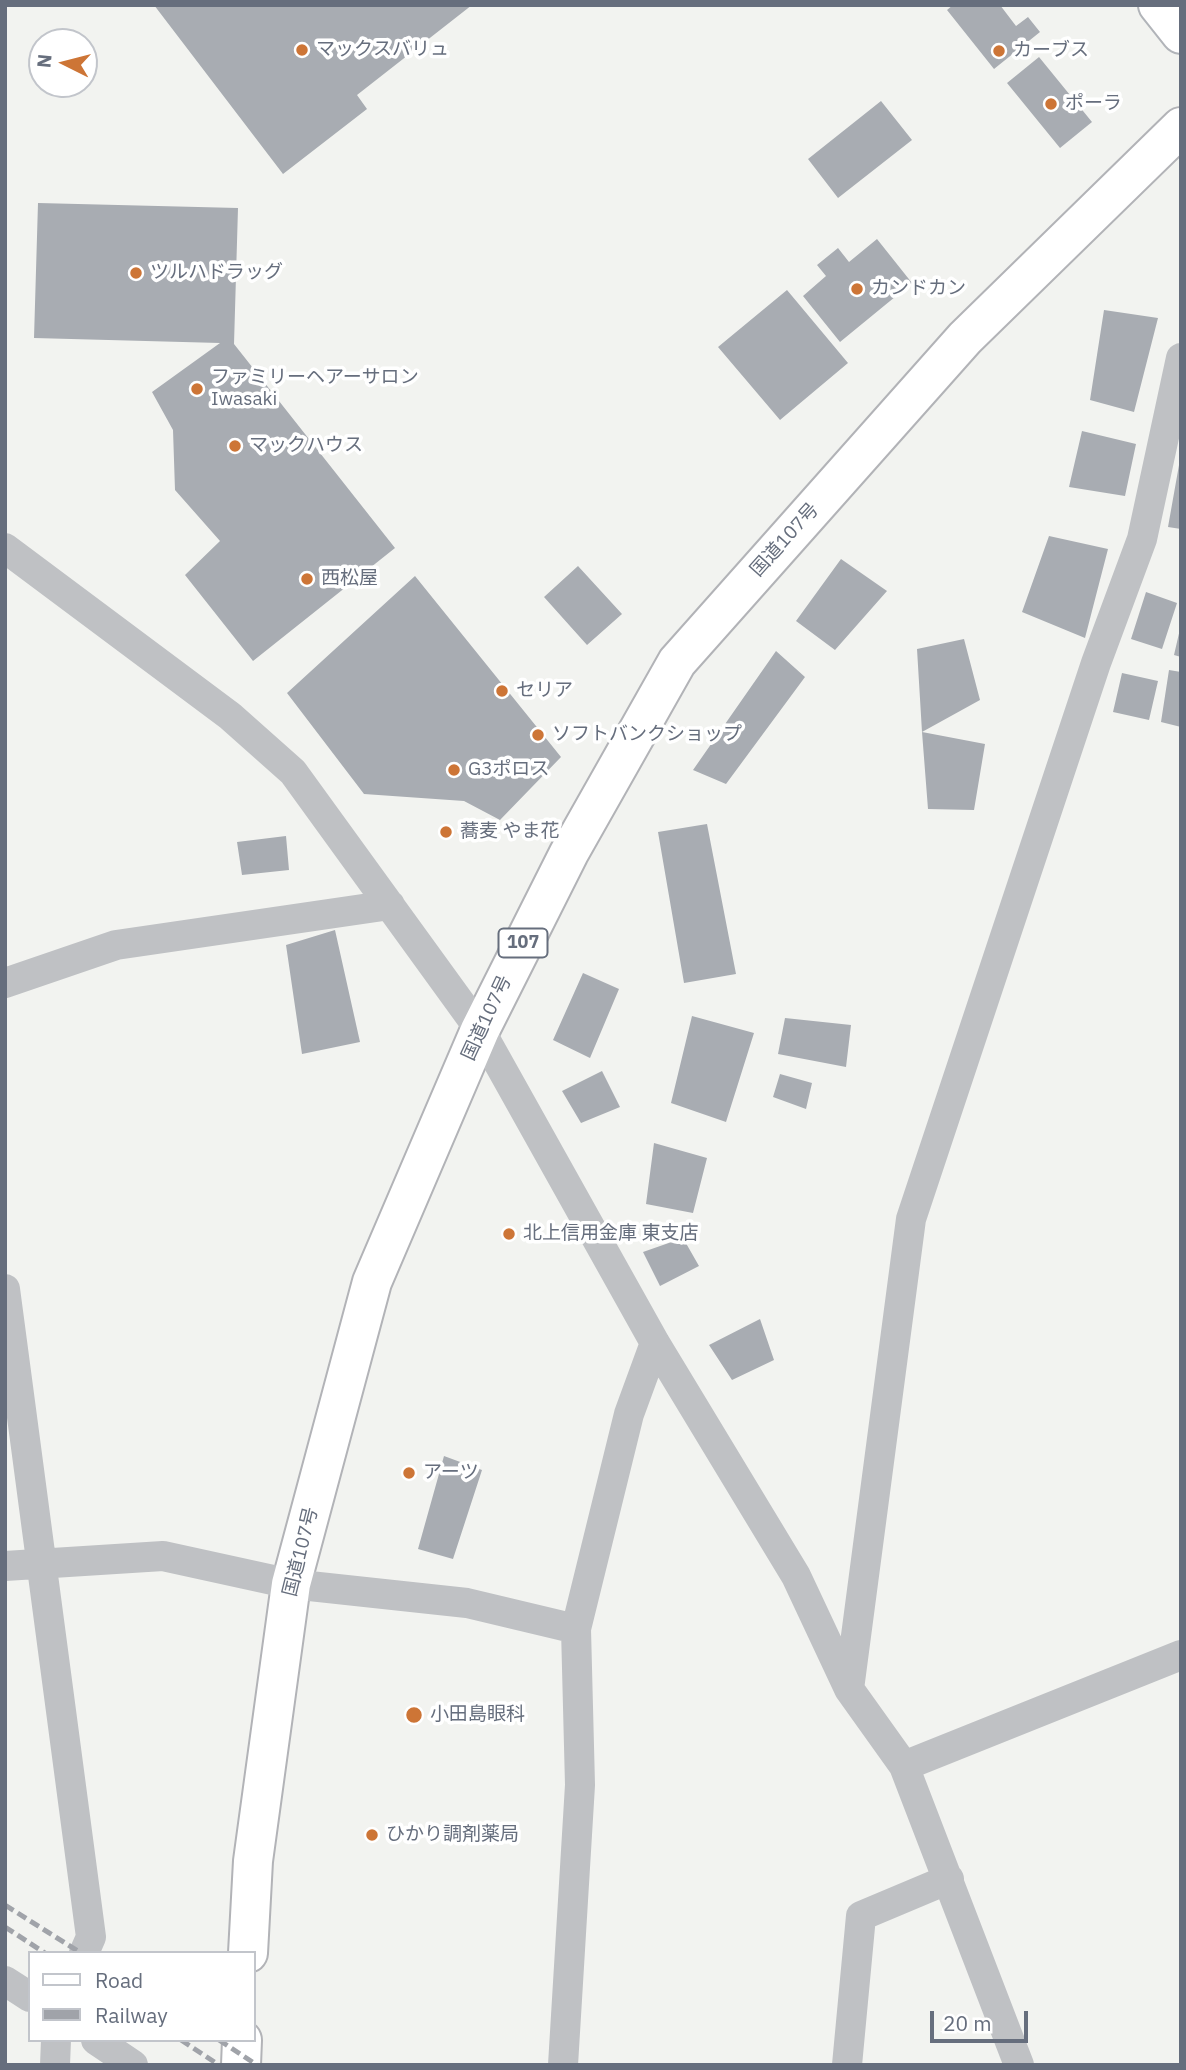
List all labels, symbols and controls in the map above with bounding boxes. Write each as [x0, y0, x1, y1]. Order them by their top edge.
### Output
north arrow [28, 28, 98, 98]
place label: マックスバリュ [316, 39, 449, 61]
place label: カーブス [1013, 40, 1089, 62]
marker: マックスバリュ [294, 42, 310, 58]
marker: カーブス [991, 43, 1007, 59]
text: N [31, 53, 57, 69]
place label: ポーラ [1065, 93, 1122, 115]
marker: ポーラ [1043, 96, 1059, 112]
place label: ツルハドラッグ [150, 262, 283, 284]
marker: ツルハドラッグ [128, 265, 144, 281]
place label: カンドカン [871, 278, 966, 300]
marker: カンドカン [849, 281, 865, 297]
place label: ファミリーヘアーサロン Iwasaki [211, 367, 419, 411]
marker: ファミリーヘアーサロン Iwasaki [189, 381, 205, 397]
place label: マックハウス [249, 435, 363, 457]
marker: マックハウス [227, 438, 243, 454]
street label: 国道107号 [746, 498, 824, 582]
place label: 西松屋 [321, 568, 378, 590]
marker: 西松屋 [299, 571, 315, 587]
place label: セリア [516, 680, 573, 702]
marker: セリア [494, 683, 510, 699]
place label: ソフトバンクショップ [552, 724, 742, 746]
marker: ソフトバンクショップ [530, 727, 546, 743]
place label: G3ポロス [468, 759, 550, 781]
marker: G3ポロス [446, 762, 462, 778]
place label: 蕎麦 やま花 [460, 821, 559, 843]
marker: 蕎麦 やま花 [438, 824, 454, 840]
road number: 107 [498, 928, 548, 958]
street label: 国道107号 [457, 972, 517, 1064]
place label: 北上信用金庫 東支店 [523, 1223, 698, 1245]
marker: 北上信用金庫 東支店 [501, 1226, 517, 1242]
place label: アーツ [423, 1462, 479, 1484]
marker: アーツ [401, 1465, 417, 1481]
street label: 国道107号 [279, 1505, 323, 1599]
place label: 小田島眼科 [430, 1704, 525, 1726]
marker: 小田島眼科 [404, 1705, 424, 1725]
place label: ひかり調剤薬局 [386, 1824, 519, 1846]
marker: ひかり調剤薬局 [364, 1827, 380, 1843]
legend [28, 1951, 256, 2042]
text: Road [95, 1966, 143, 1994]
scale bar [934, 1996, 1032, 2040]
text: Railway [95, 2001, 168, 2029]
text: 20 m [943, 2009, 992, 2037]

